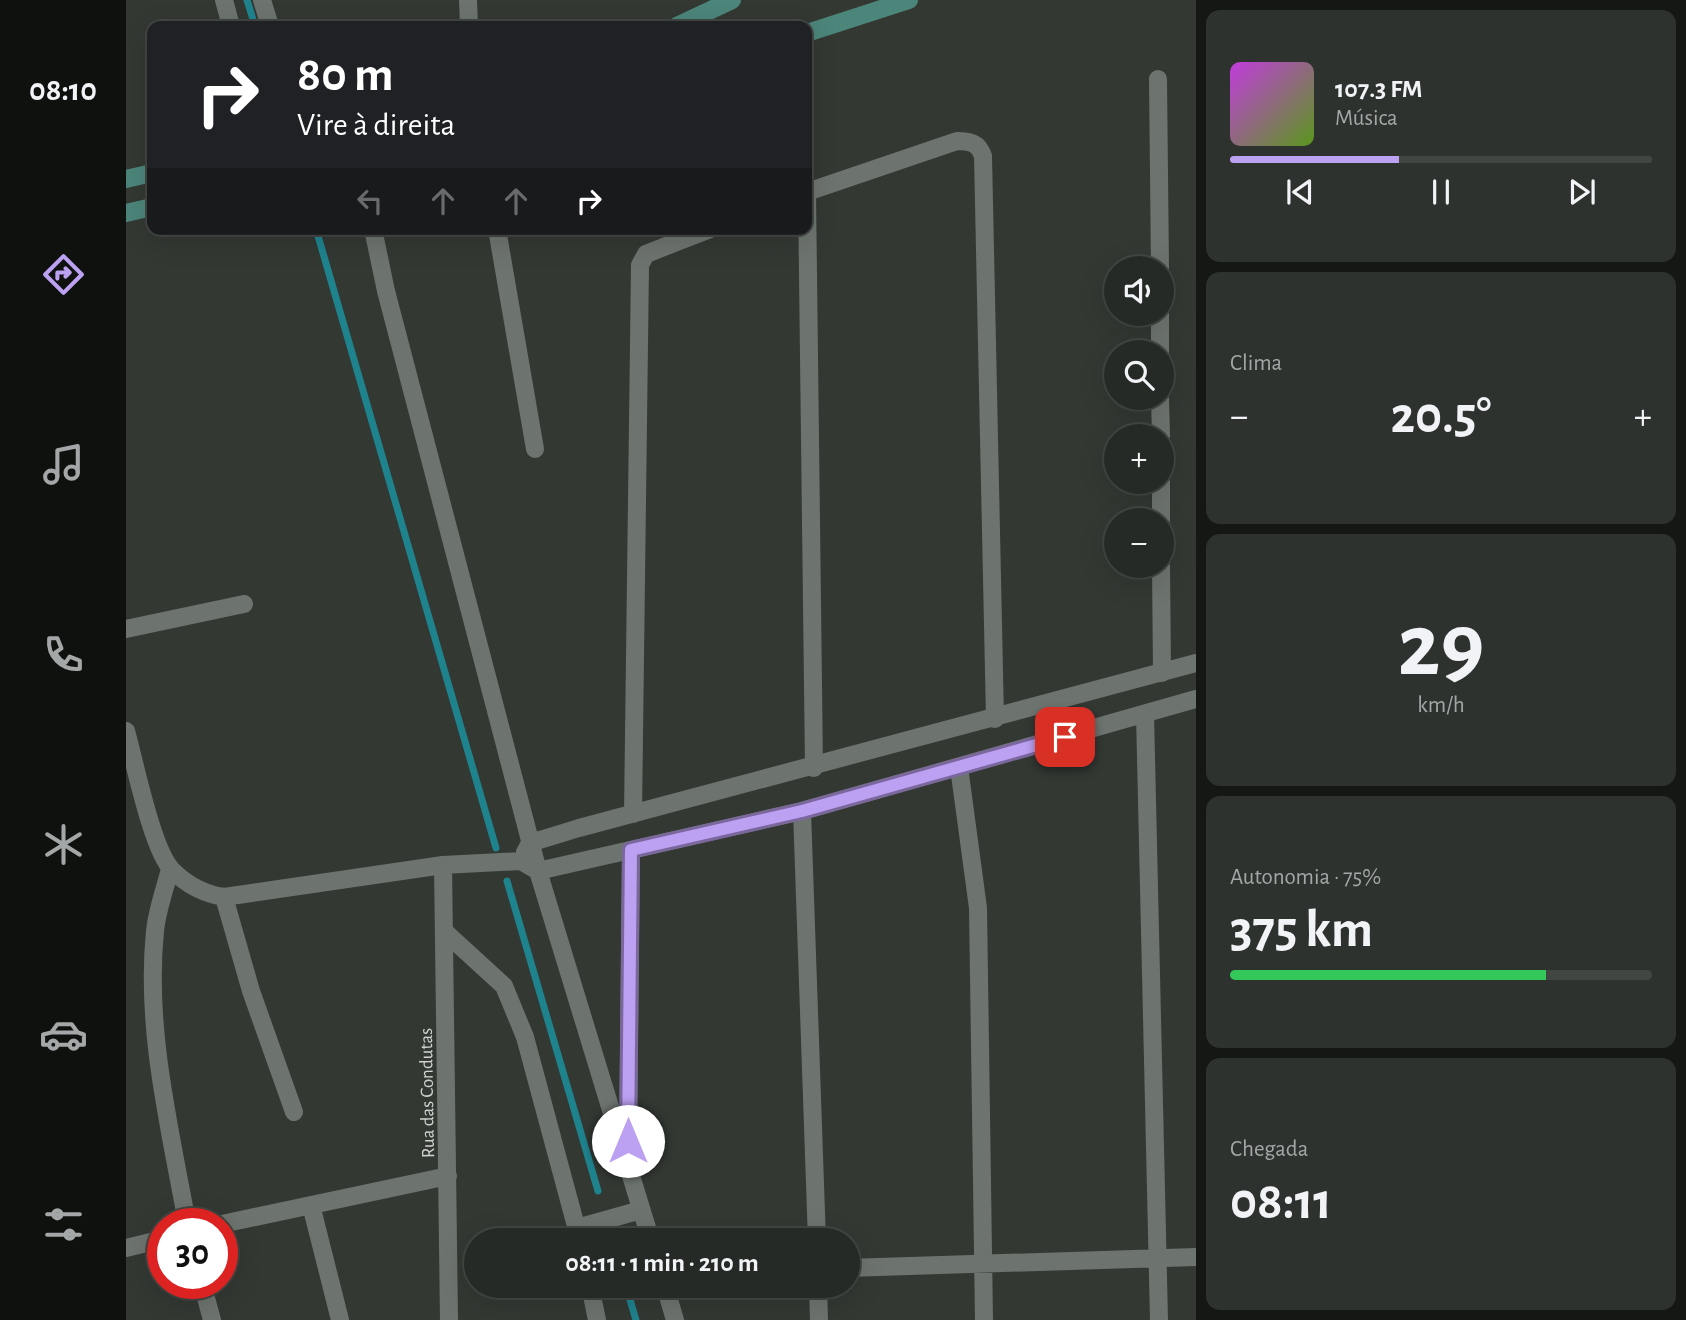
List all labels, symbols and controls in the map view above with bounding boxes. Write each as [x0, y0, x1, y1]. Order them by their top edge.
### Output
icon: right [182, 49, 273, 140]
text: 80 m [297, 51, 394, 100]
text: 08:10 [29, 74, 97, 106]
text: 107.3 FM [1335, 76, 1423, 102]
text: Música [1335, 107, 1398, 130]
text: Vire à direita [297, 109, 455, 141]
icon: previous [1281, 173, 1319, 211]
icon: pause [1422, 173, 1460, 211]
icon: next [1563, 173, 1601, 211]
icon: left [351, 182, 389, 220]
icon: ahead [424, 182, 462, 220]
icon: ahead [497, 182, 535, 220]
icon: right [570, 182, 608, 220]
icon: directions [39, 250, 88, 299]
map controls [1104, 256, 1174, 578]
button: sound [1104, 256, 1174, 326]
button: search [1104, 340, 1174, 410]
text: Clima [1230, 352, 1282, 375]
text: 20.5° [1390, 390, 1492, 442]
text: − [1230, 398, 1248, 436]
text: + [1634, 398, 1652, 436]
button: + [1104, 424, 1174, 494]
icon: music [39, 440, 88, 489]
button: − [1104, 508, 1174, 578]
text: 29 [1398, 601, 1484, 692]
icon: phone [39, 630, 88, 679]
text: km/h [1417, 694, 1465, 717]
pin [1035, 707, 1095, 767]
icon: arrive [1046, 718, 1084, 756]
icon: climate [39, 820, 88, 869]
text: Autonomia · 75% [1230, 866, 1381, 889]
text: 375 km [1230, 904, 1373, 956]
icon: car [39, 1010, 88, 1059]
street label: Rua das Condutas [417, 1028, 438, 1158]
position arrow [591, 1104, 665, 1178]
text: Chegada [1230, 1138, 1308, 1161]
text: 08:11 [1230, 1176, 1332, 1228]
icon: filters [39, 1200, 88, 1249]
speed limit sign: 30 [147, 1208, 238, 1299]
text: 08:11 · 1 min · 210 m [565, 1250, 759, 1276]

